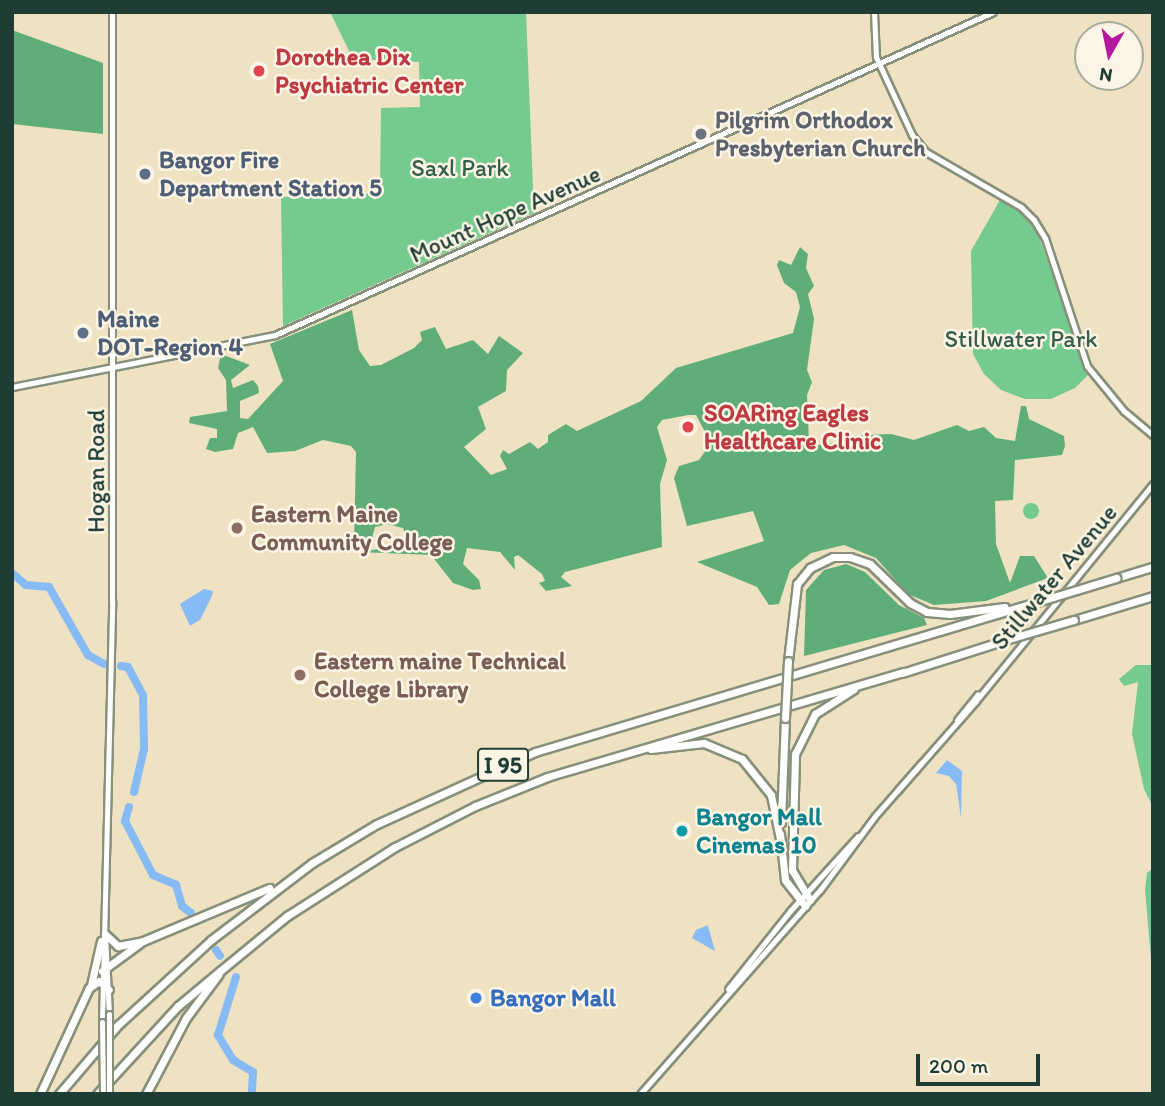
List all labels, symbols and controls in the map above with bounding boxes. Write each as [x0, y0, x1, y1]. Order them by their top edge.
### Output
north arrow [1074, 21, 1144, 91]
place label: Dorothea Dix Psychiatric Center [275, 43, 464, 99]
marker: Dorothea Dix Psychiatric Center [249, 61, 269, 81]
text: N [1098, 63, 1114, 88]
place label: Pilgrim Orthodox Presbyterian Church [715, 106, 926, 162]
marker: Pilgrim Orthodox Presbyterian Church [693, 126, 709, 142]
place label: Bangor Fire Department Station 5 [159, 146, 382, 202]
park label: Saxl Park [411, 154, 509, 182]
street label: Mount Hope Avenue [405, 159, 605, 269]
marker: Bangor Fire Department Station 5 [137, 166, 153, 182]
place label: Maine DOT-Region 4 [97, 305, 243, 361]
marker: Maine DOT-Region 4 [75, 325, 91, 341]
park label: Stillwater Park [944, 325, 1098, 353]
place label: SOARing Eagles Healthcare Clinic [704, 399, 881, 455]
street label: Hogan Road [82, 410, 110, 532]
marker: SOARing Eagles Healthcare Clinic [678, 417, 698, 437]
street label: Stillwater Avenue [985, 498, 1123, 656]
place label: Eastern Maine Community College [251, 500, 453, 556]
marker: Eastern Maine Community College [229, 520, 245, 536]
place label: Eastern maine Technical College Library [314, 647, 564, 703]
marker: Eastern maine Technical College Library [292, 667, 308, 683]
road number: I 95 [477, 746, 529, 785]
place label: Bangor Mall Cinemas 10 [696, 803, 822, 859]
marker: Bangor Mall Cinemas 10 [674, 823, 690, 839]
place label: Bangor Mall [490, 984, 616, 1012]
marker: Bangor Mall [468, 990, 484, 1006]
scale bar [920, 1040, 1044, 1084]
text: 200 m [929, 1053, 988, 1078]

